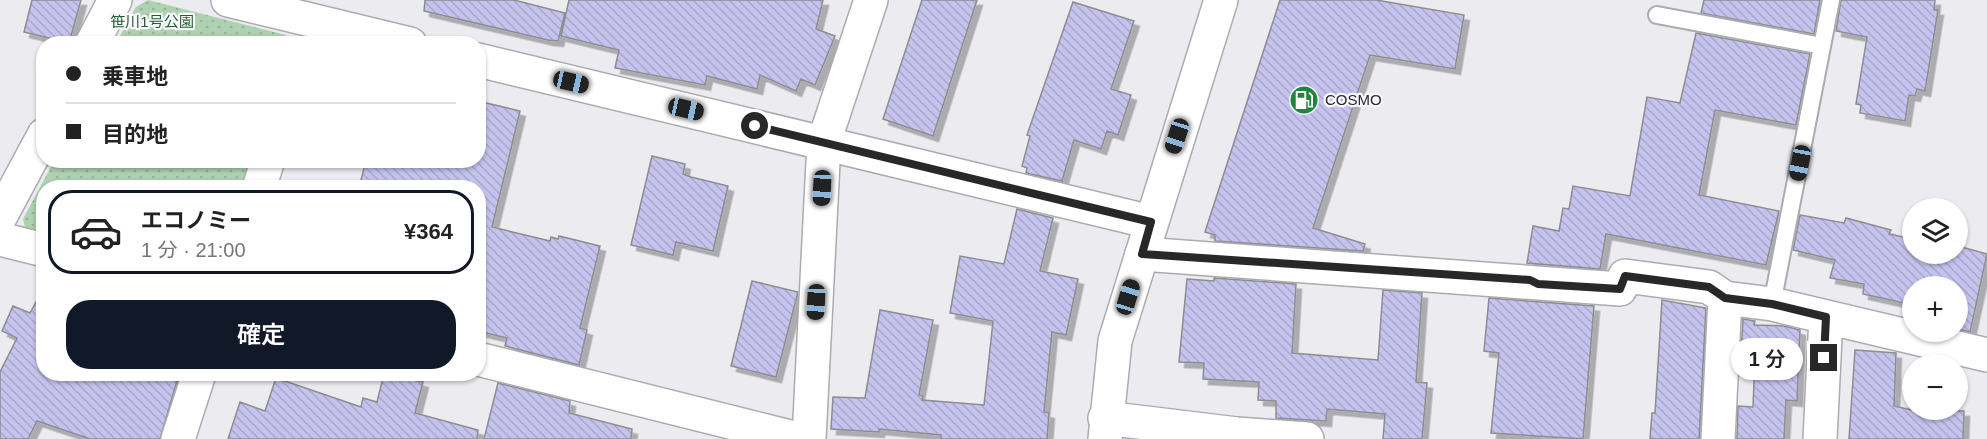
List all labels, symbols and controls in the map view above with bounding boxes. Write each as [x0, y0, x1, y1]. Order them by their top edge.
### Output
park label: 笹川1号公園 [110, 13, 194, 30]
text: 乗車地 [102, 64, 168, 89]
car [551, 69, 591, 95]
fuel station icon: COSMO [1288, 84, 1320, 116]
place label: COSMO [1325, 91, 1382, 108]
car [666, 96, 706, 122]
route start [741, 112, 768, 139]
car [1163, 116, 1191, 156]
text: 目的地 [102, 122, 168, 147]
car [1788, 144, 1812, 182]
car [812, 170, 832, 206]
map controls [1902, 198, 1968, 420]
button: layers [1902, 198, 1968, 264]
icon: car [69, 205, 123, 259]
text: エコノミー [141, 208, 251, 233]
text: ¥364 [404, 219, 453, 244]
text: 1 分 · 21:00 [141, 239, 246, 261]
button: + [1902, 276, 1968, 342]
car [1114, 277, 1142, 317]
car [806, 284, 826, 320]
button: 確定 [66, 300, 456, 369]
callout: 1 分 [1731, 337, 1803, 379]
route end [1810, 344, 1837, 371]
text: 1 分 [1749, 348, 1785, 370]
button: − [1902, 354, 1968, 420]

